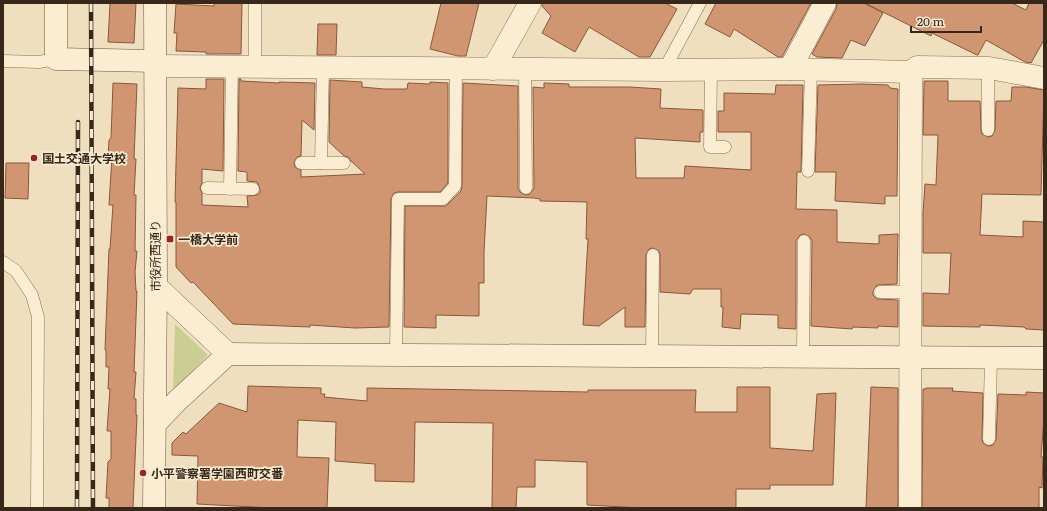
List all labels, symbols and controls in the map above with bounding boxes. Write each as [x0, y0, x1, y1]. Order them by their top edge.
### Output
scale bar [911, 8, 981, 34]
text: 20 m [917, 12, 944, 30]
place label: 国土交通大学校 [42, 149, 126, 167]
marker: 国土交通大学校 [29, 153, 39, 163]
street label: 市役所西通り [146, 220, 164, 292]
place label: 一橋大学前 [178, 230, 238, 248]
marker: 一橋大学前 [165, 234, 175, 244]
place label: 小平警察署学園西町交番 [151, 464, 284, 482]
marker: 小平警察署学園西町交番 [138, 468, 148, 478]

